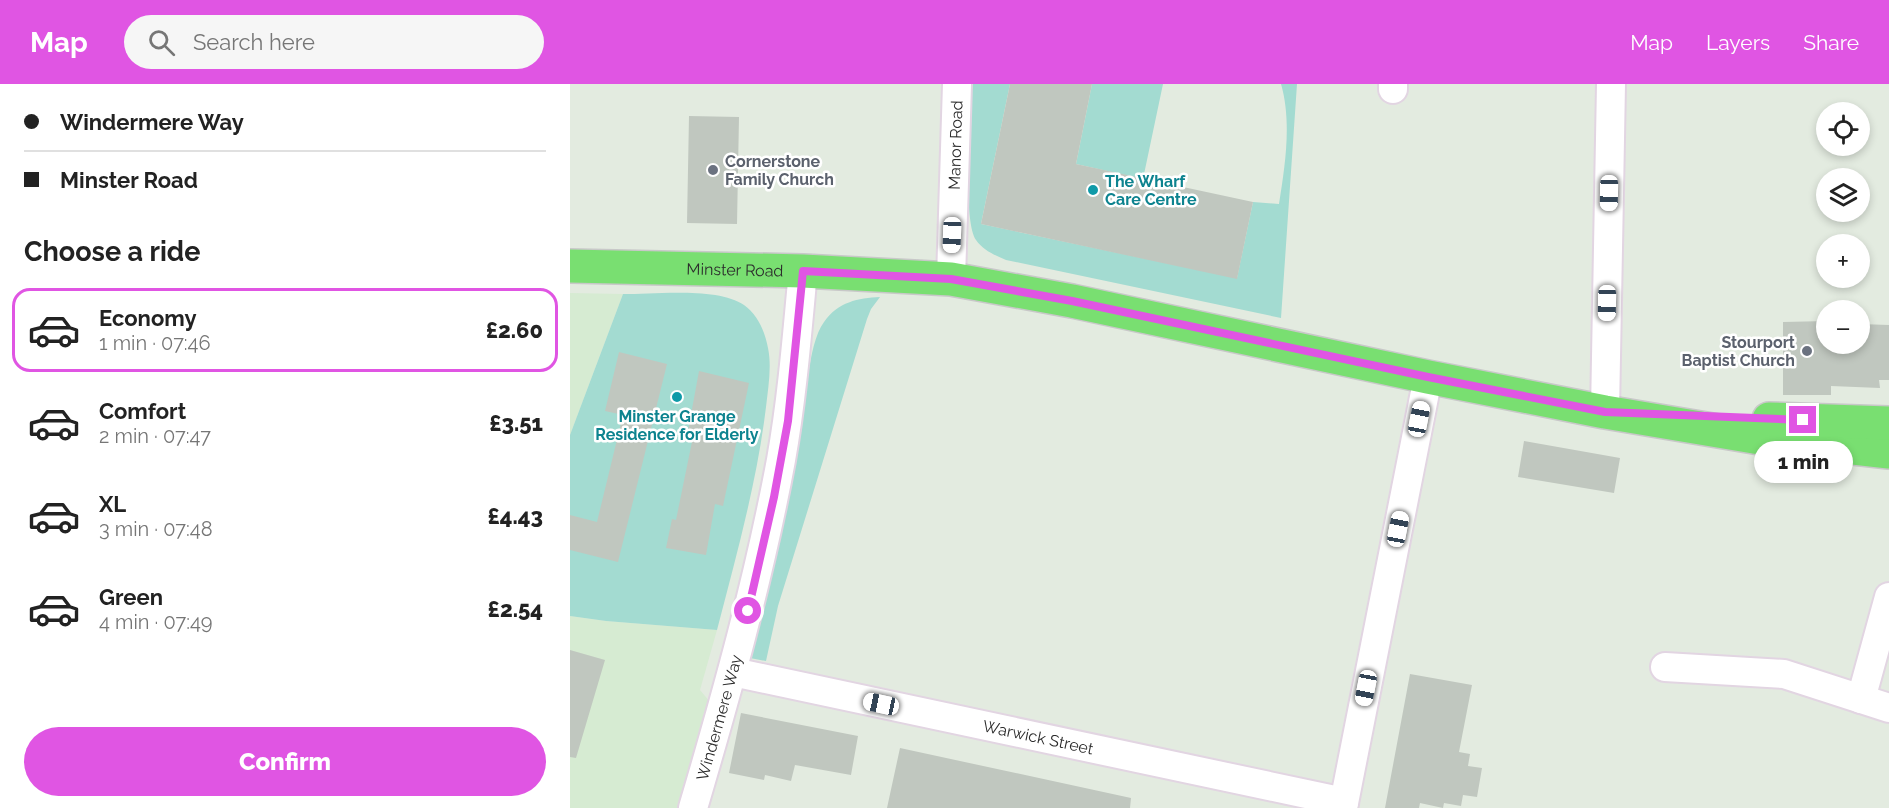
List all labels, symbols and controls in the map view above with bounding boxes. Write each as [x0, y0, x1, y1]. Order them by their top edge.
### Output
search box [124, 15, 544, 69]
text: Map [30, 26, 88, 59]
icon: search [145, 26, 178, 59]
text: Search here [193, 29, 315, 55]
text: Map [1630, 30, 1673, 55]
text: Layers [1706, 30, 1770, 55]
text: Share [1803, 30, 1859, 55]
street label: Manor Road [944, 100, 966, 190]
map controls [1816, 102, 1870, 354]
button: locate [1816, 102, 1870, 156]
text: Windermere Way [60, 109, 244, 135]
place label: Cornerstone Family Church [725, 152, 834, 189]
marker: Cornerstone Family Church [706, 163, 720, 177]
text: Minster Road [60, 167, 198, 193]
button: layers [1816, 168, 1870, 222]
place label: The Wharf Care Centre [1105, 172, 1197, 209]
car [1600, 175, 1618, 211]
marker: The Wharf Care Centre [1086, 183, 1100, 197]
car [942, 217, 962, 253]
button: + [1816, 234, 1870, 288]
text: Choose a ride [24, 236, 200, 267]
street label: Minster Road [686, 259, 784, 280]
car [1598, 285, 1616, 321]
button: − [1816, 300, 1870, 354]
icon: car [27, 303, 81, 357]
text: Economy [99, 305, 197, 331]
text: £2.60 [486, 317, 543, 343]
text: 1 min · 07:46 [99, 331, 211, 355]
place label: Stourport Baptist Church [1682, 333, 1795, 370]
marker: Stourport Baptist Church [1800, 344, 1814, 358]
marker: Minster Grange Residence for Elderly [670, 390, 684, 404]
icon: car [27, 396, 81, 450]
text: Comfort [99, 398, 186, 424]
car [1407, 400, 1431, 438]
route end [1789, 406, 1816, 433]
place label: Minster Grange Residence for Elderly [595, 407, 759, 444]
text: £3.51 [489, 410, 543, 436]
text: 2 min · 07:47 [99, 424, 211, 448]
callout: 1 min [1754, 441, 1852, 483]
text: 1 min [1778, 450, 1829, 474]
icon: car [27, 489, 81, 543]
text: XL [99, 491, 126, 517]
text: £4.43 [487, 503, 543, 529]
car [1386, 510, 1410, 548]
text: 3 min · 07:48 [99, 517, 213, 541]
icon: car [27, 582, 81, 636]
text: Green [99, 584, 163, 610]
text: £2.54 [488, 596, 543, 622]
route start [734, 597, 761, 624]
text: 4 min · 07:49 [99, 610, 213, 634]
street label: Windermere Way [692, 652, 746, 783]
car [1354, 669, 1378, 707]
car [862, 691, 900, 717]
street label: Warwick Street [981, 716, 1096, 758]
button: Confirm [24, 727, 546, 796]

